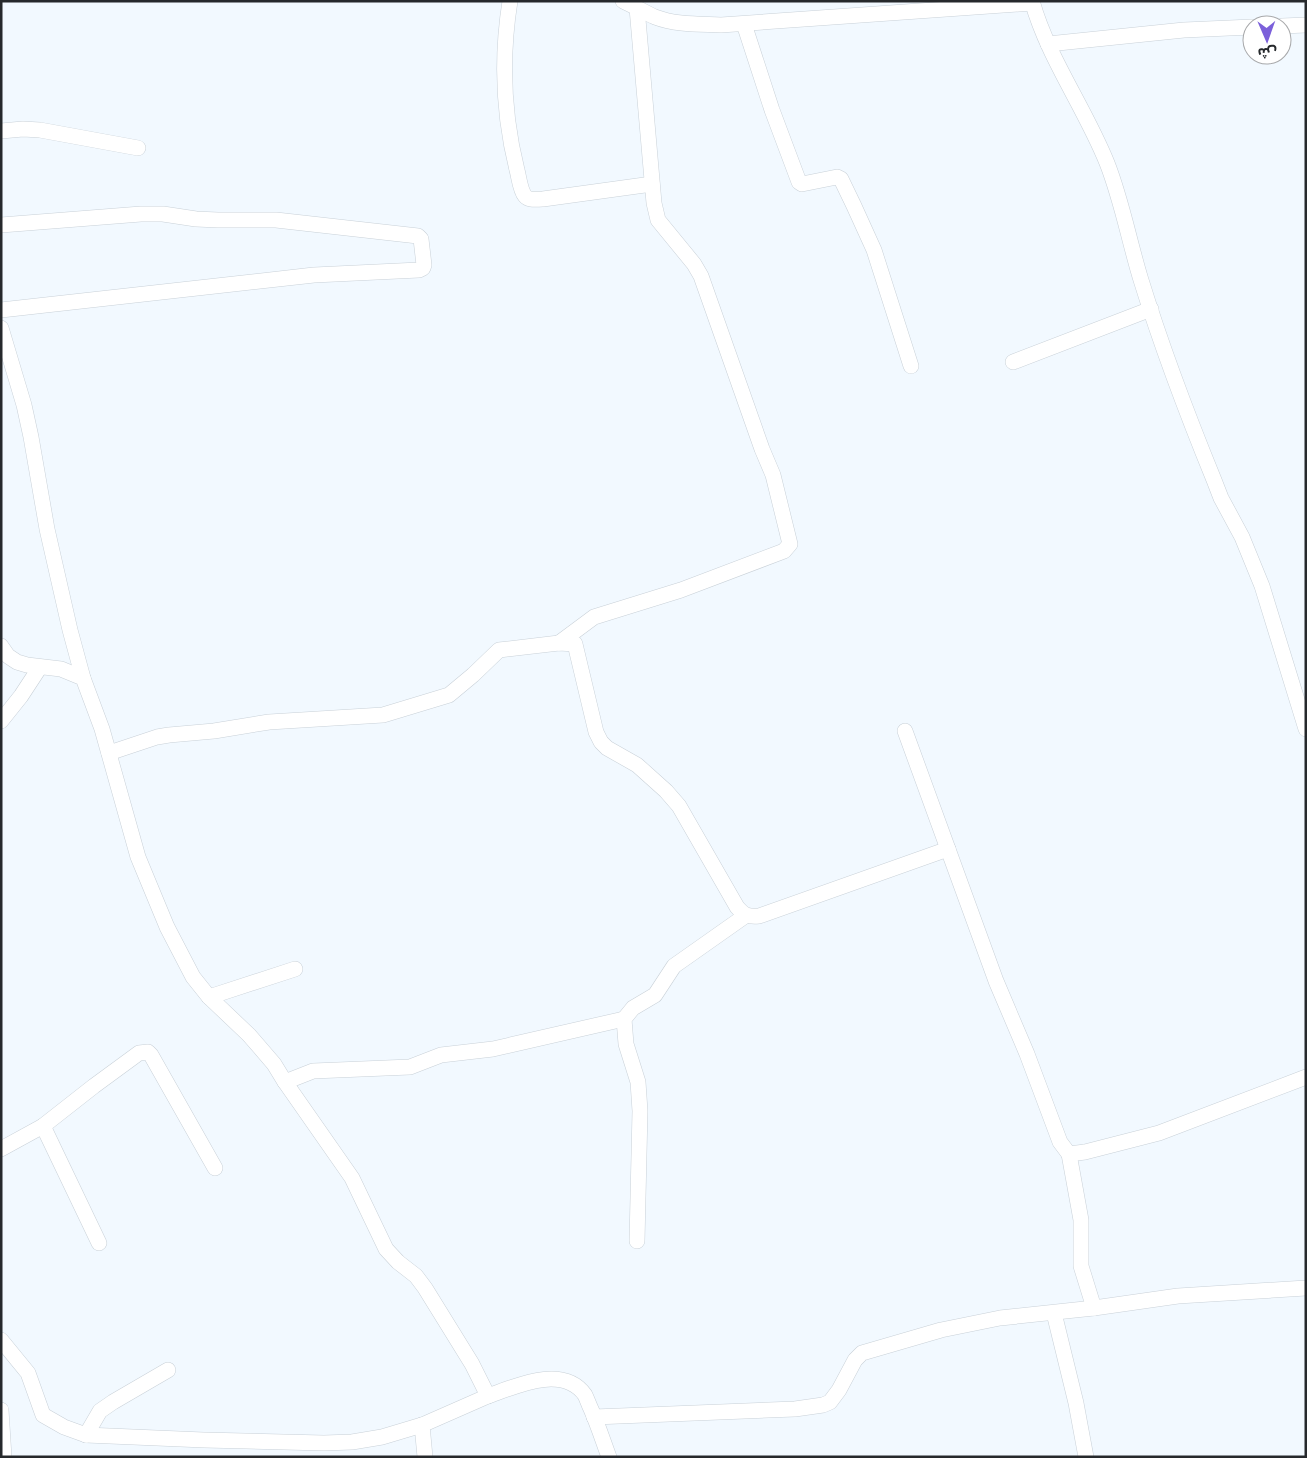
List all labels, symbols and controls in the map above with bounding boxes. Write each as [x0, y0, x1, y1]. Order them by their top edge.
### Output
north arrow [1242, 15, 1292, 65]
text: ش [1258, 44, 1277, 62]

